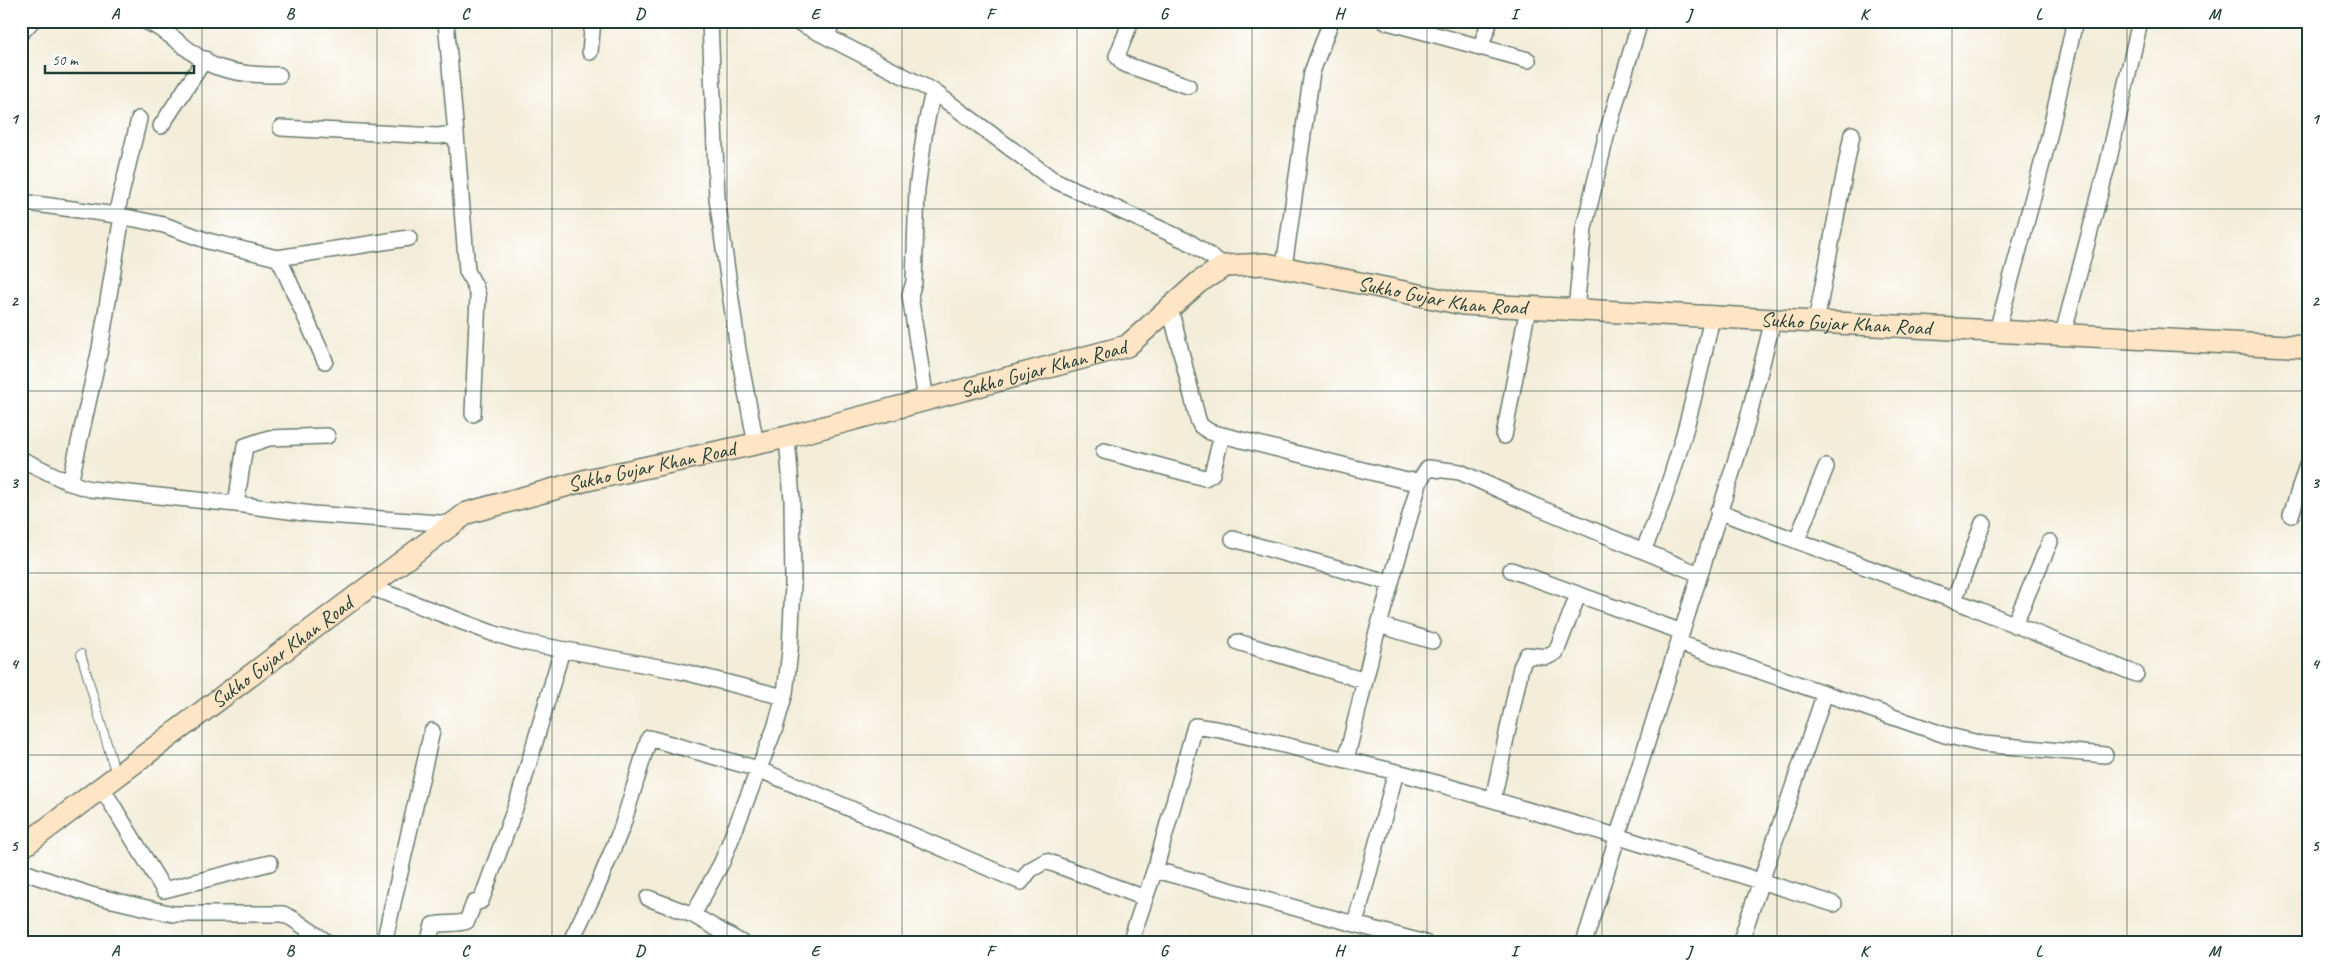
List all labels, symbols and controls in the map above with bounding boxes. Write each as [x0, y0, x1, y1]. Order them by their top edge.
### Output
text: A [111, 4, 121, 24]
text: B [286, 4, 296, 24]
text: C [461, 4, 471, 24]
text: D [635, 4, 646, 24]
text: E [811, 4, 822, 24]
text: F [986, 4, 997, 24]
text: G [1160, 4, 1170, 24]
text: H [1334, 4, 1346, 24]
text: I [1511, 4, 1521, 24]
text: J [1685, 4, 1694, 24]
text: K [1860, 4, 1872, 24]
text: L [2036, 4, 2044, 24]
text: M [2208, 4, 2222, 24]
scale bar [45, 42, 194, 74]
text: 50 m [52, 51, 79, 70]
text: 1 [10, 109, 19, 129]
text: 1 [2311, 109, 2320, 129]
street label: Sukho Gujar Khan Road [1355, 270, 1531, 320]
text: 2 [10, 291, 19, 311]
text: 2 [2311, 291, 2320, 311]
street label: Sukho Gujar Khan Road [1760, 306, 1935, 341]
street label: Sukho Gujar Khan Road [957, 333, 1133, 403]
street label: Sukho Gujar Khan Road [565, 435, 741, 498]
text: 3 [10, 473, 19, 493]
text: 3 [2311, 473, 2320, 493]
street label: Sukho Gujar Khan Road [206, 588, 361, 714]
text: 4 [10, 654, 19, 674]
text: 4 [2311, 654, 2320, 674]
text: 5 [11, 836, 20, 856]
text: 5 [2312, 836, 2321, 856]
text: A [111, 941, 121, 961]
text: B [286, 941, 296, 961]
text: C [461, 941, 471, 961]
text: D [635, 941, 646, 961]
text: E [811, 941, 822, 961]
text: F [986, 941, 997, 961]
text: G [1160, 941, 1170, 961]
text: H [1334, 941, 1346, 961]
text: I [1511, 941, 1521, 961]
text: J [1685, 941, 1694, 961]
text: K [1860, 941, 1872, 961]
text: L [2036, 941, 2044, 961]
text: M [2208, 941, 2222, 961]

